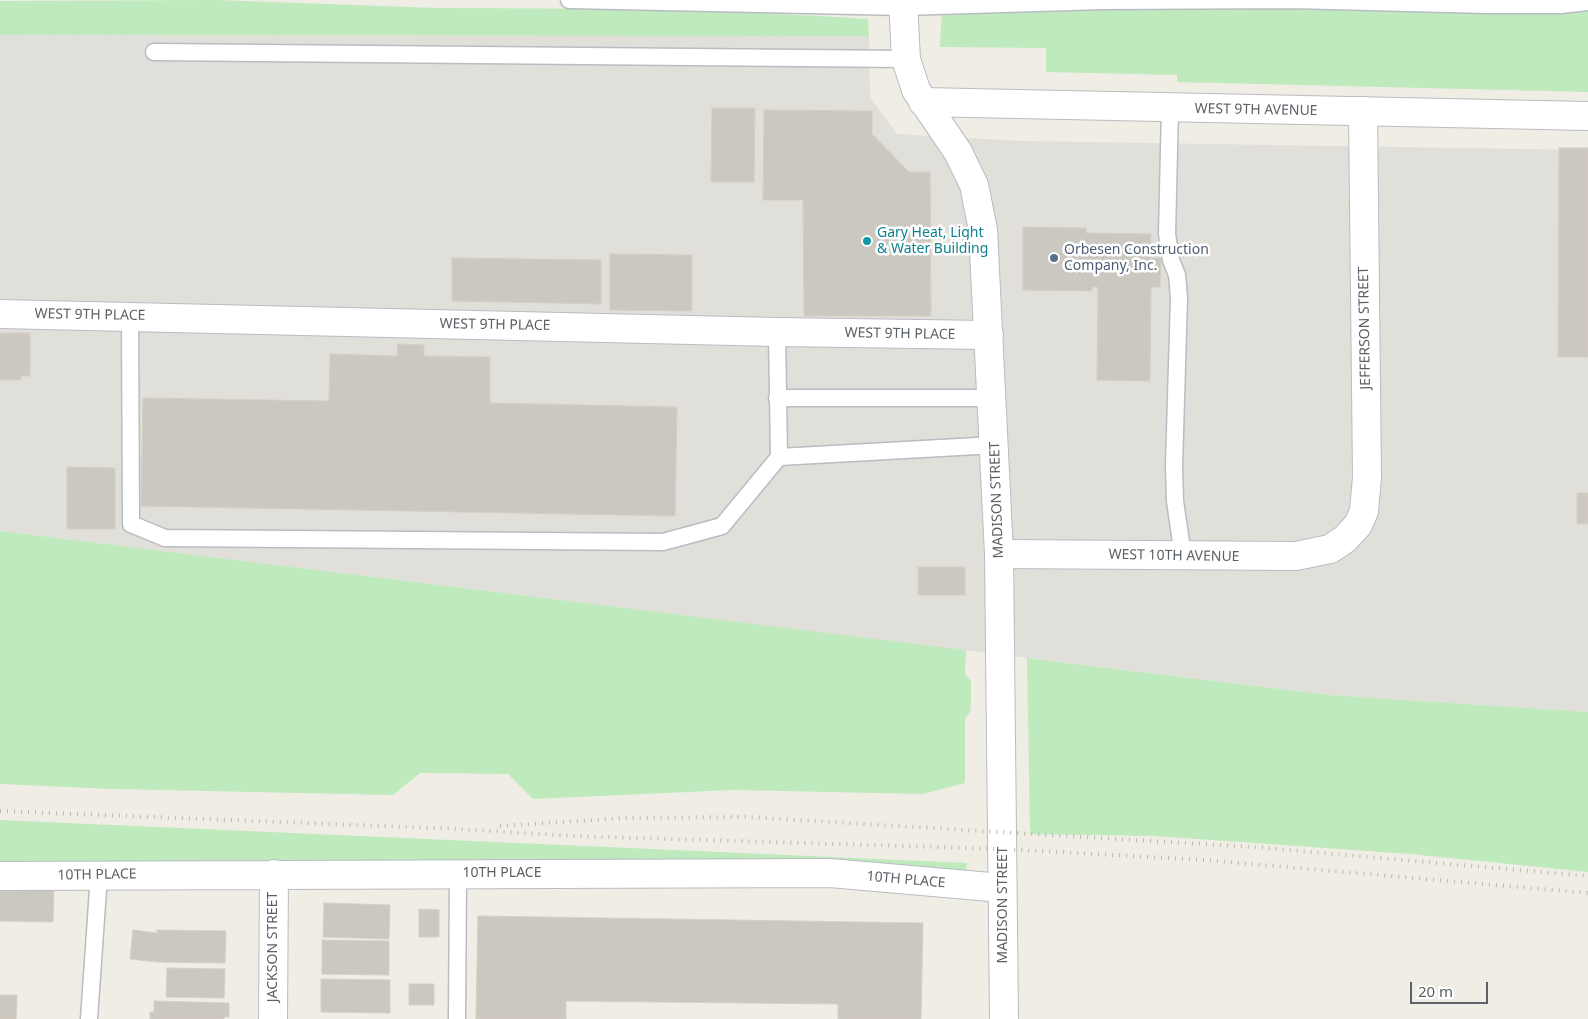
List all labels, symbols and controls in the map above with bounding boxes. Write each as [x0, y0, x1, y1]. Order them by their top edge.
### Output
street label: WEST 9TH AVENUE [1194, 101, 1318, 119]
place label: Gary Heat, Light & Water Building [877, 225, 988, 258]
marker: Gary Heat, Light & Water Building [861, 235, 873, 247]
place label: Orbesen Construction Company, Inc. [1064, 242, 1209, 274]
marker: Orbesen Construction Company, Inc. [1048, 252, 1060, 264]
street label: JEFFERSON STREET [1356, 266, 1374, 390]
street label: WEST 9TH PLACE [34, 306, 146, 324]
street label: WEST 9TH PLACE [439, 316, 551, 334]
street label: WEST 9TH PLACE [844, 325, 956, 343]
street label: MADISON STREET [987, 441, 1007, 559]
street label: WEST 10TH AVENUE [1108, 546, 1240, 566]
street label: MADISON STREET [995, 846, 1011, 964]
street label: 10TH PLACE [463, 865, 541, 881]
street label: 10TH PLACE [57, 866, 137, 884]
street label: 10TH PLACE [866, 868, 946, 892]
street label: JACKSON STREET [265, 892, 281, 1002]
scale bar [1413, 972, 1490, 1004]
text: 20 m [1418, 981, 1453, 1001]

